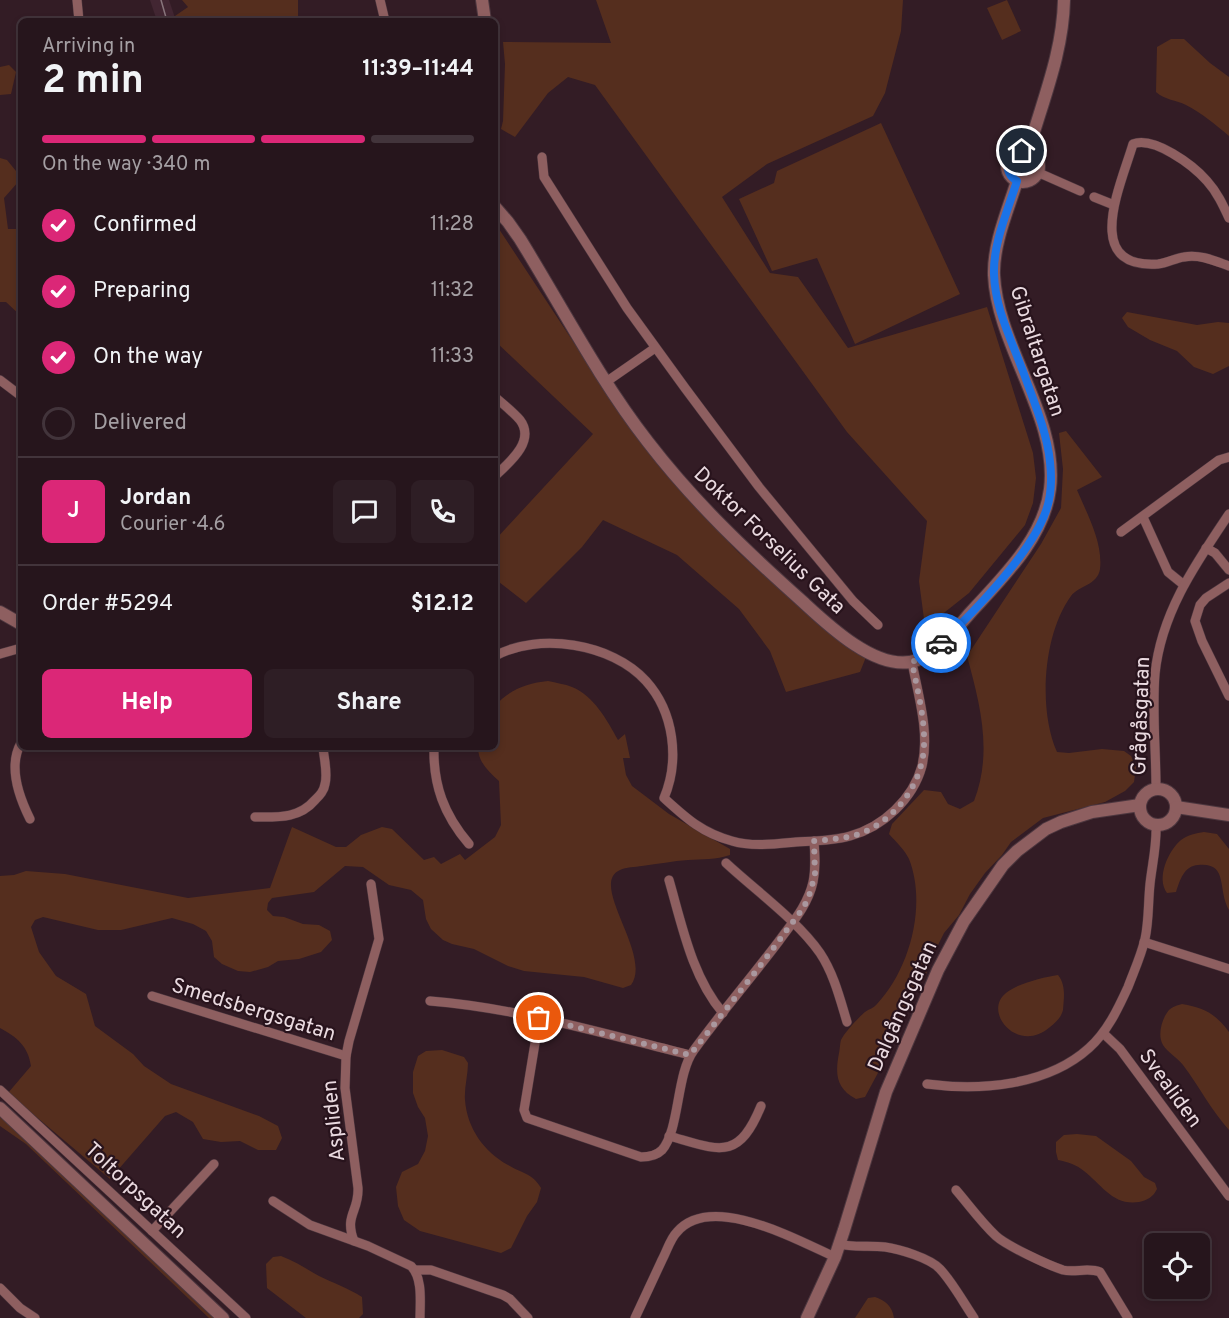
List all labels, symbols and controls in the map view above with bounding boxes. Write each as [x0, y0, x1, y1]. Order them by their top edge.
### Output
text: Arriving in [42, 34, 135, 60]
text: 11:39–11:44 [362, 56, 474, 83]
text: 2 min [42, 58, 144, 107]
pin [996, 125, 1047, 176]
icon: home [1005, 134, 1038, 167]
text: On the way · 340 m [42, 152, 210, 178]
icon: check [42, 209, 75, 242]
text: Confirmed [93, 212, 197, 239]
text: 11:28 [430, 212, 474, 238]
icon: check [42, 275, 75, 308]
text: Preparing [93, 278, 191, 305]
text: 11:32 [431, 278, 474, 304]
street label: Gibraltargatan [1003, 283, 1070, 420]
icon: check [42, 341, 75, 374]
text: On the way [93, 344, 203, 371]
text: 11:33 [431, 344, 474, 370]
text: Delivered [93, 410, 187, 437]
street label: Doktor Forselius Gata [687, 461, 851, 621]
button: chat [333, 480, 396, 543]
button: phone [411, 480, 474, 543]
text: Jordan [120, 485, 191, 512]
text: J [67, 498, 80, 525]
text: Courier · 4.6 [120, 512, 225, 538]
text: Order #5294 [42, 591, 173, 618]
text: $12.12 [411, 591, 474, 618]
courier [911, 613, 971, 673]
icon: car [925, 627, 958, 660]
street label: Grågåsgatan [1126, 656, 1157, 776]
button: Help [42, 669, 252, 738]
button: Share [264, 669, 474, 738]
street label: Dalgångsgatan [862, 937, 944, 1076]
street label: Smedsbergsgatan [168, 973, 339, 1048]
pin [513, 992, 564, 1043]
icon: bag [522, 1001, 555, 1034]
street label: Svealiden [1132, 1044, 1207, 1134]
street label: Aspliden [317, 1079, 352, 1163]
street label: Toltorpsgatan [78, 1137, 192, 1245]
map controls [1144, 1233, 1210, 1299]
button: locate [1144, 1233, 1210, 1299]

